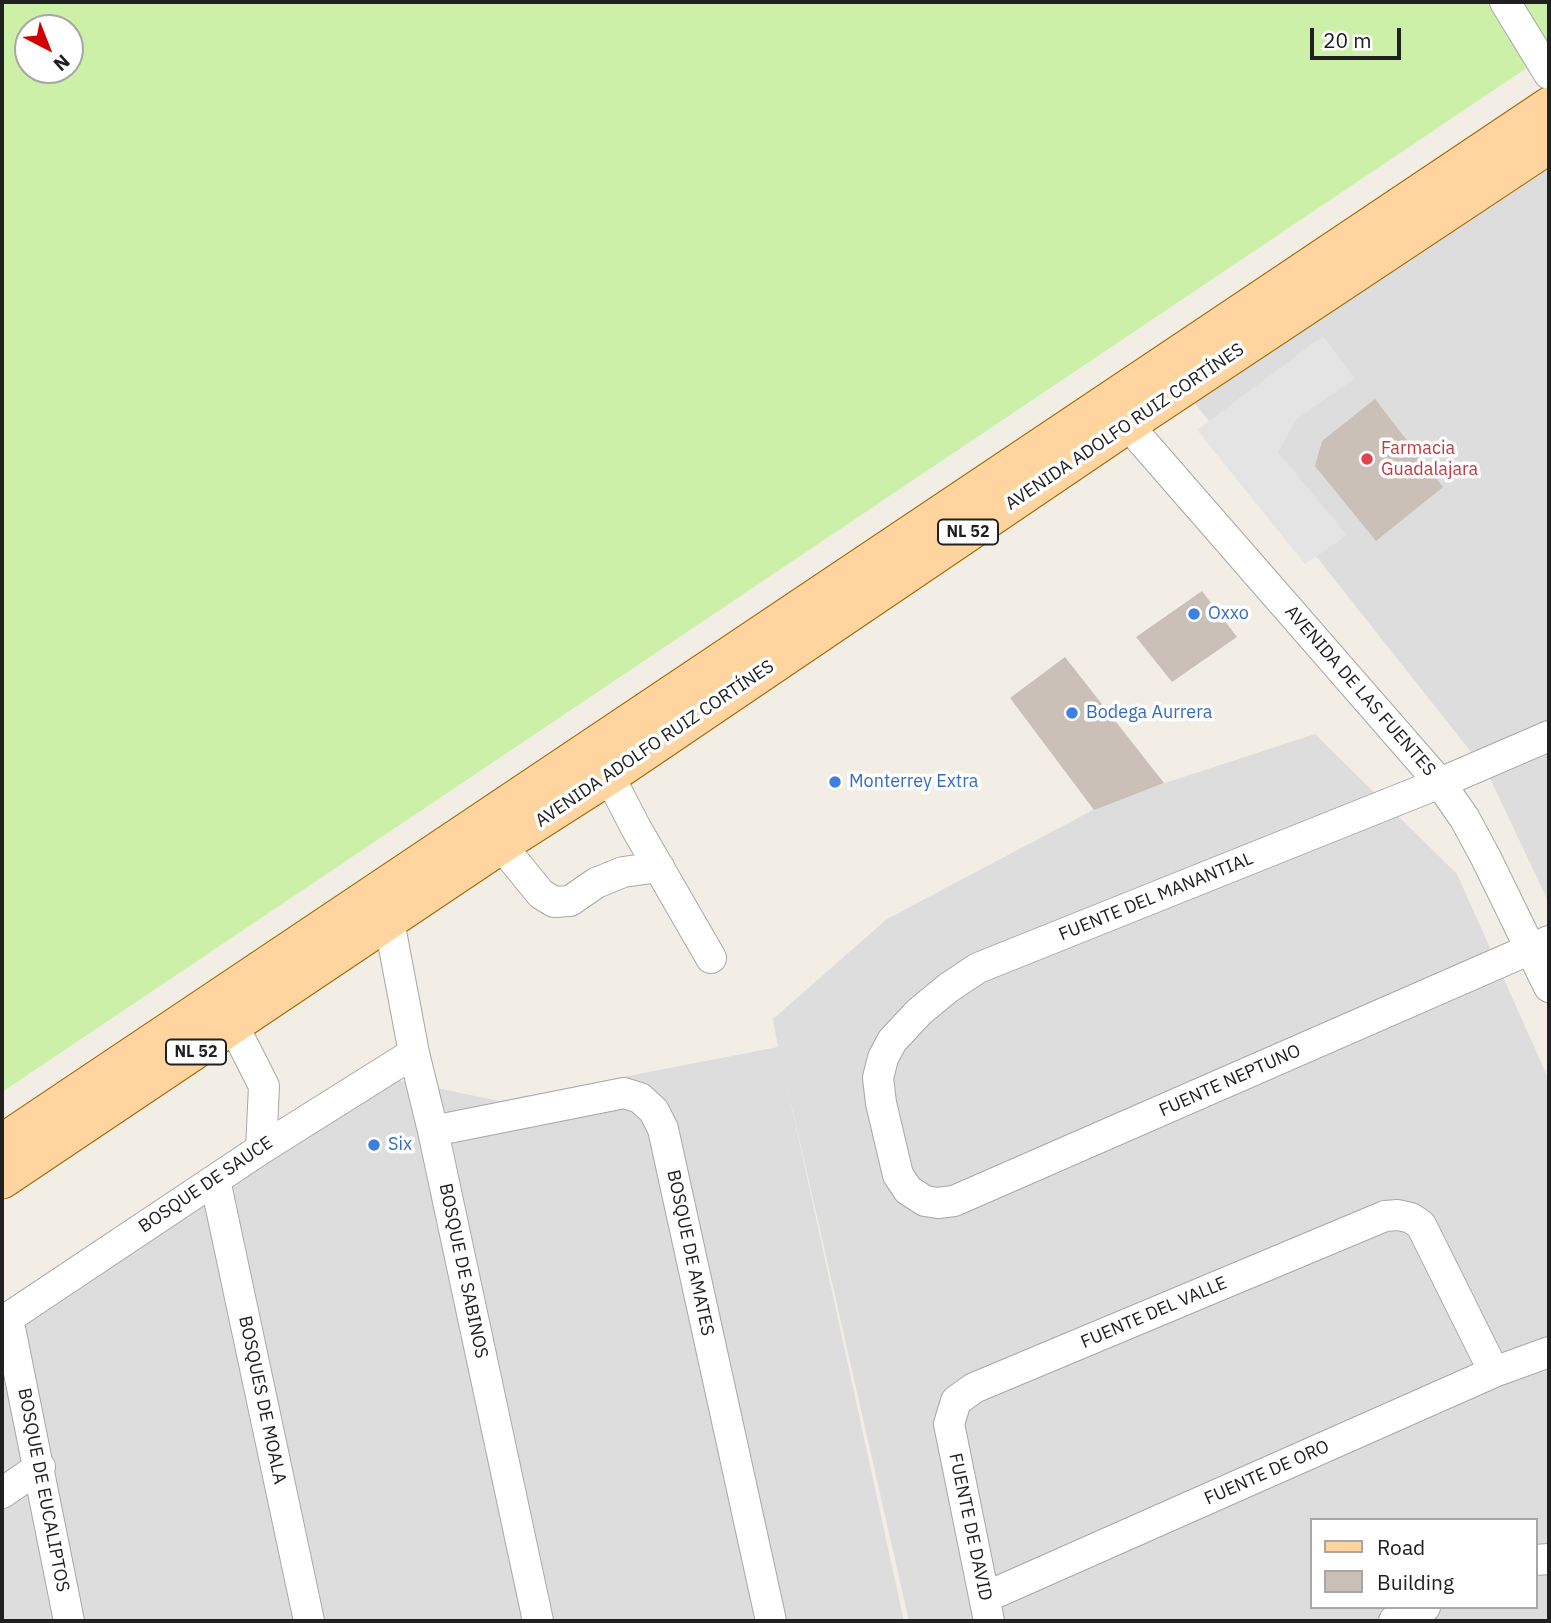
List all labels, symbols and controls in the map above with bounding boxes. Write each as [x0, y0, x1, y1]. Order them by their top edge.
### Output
north arrow [14, 14, 84, 84]
scale bar [1313, 14, 1404, 58]
text: 20 m [1323, 26, 1372, 54]
text: N [49, 50, 75, 77]
street label: AVENIDA ADOLFO RUIZ CORTÍNES [1002, 339, 1248, 515]
place label: Farmacia Guadalajara [1381, 438, 1478, 480]
marker: Farmacia Guadalajara [1359, 451, 1375, 467]
road number: NL 52 [938, 520, 998, 544]
street label: AVENIDA DE LAS FUENTES [1280, 601, 1440, 781]
place label: Oxxo [1208, 603, 1249, 625]
marker: Oxxo [1186, 606, 1202, 622]
street label: AVENIDA ADOLFO RUIZ CORTÍNES [532, 656, 778, 832]
place label: Bodega Aurrera [1086, 702, 1212, 724]
marker: Bodega Aurrera [1064, 705, 1080, 721]
place label: Monterrey Extra [849, 771, 978, 793]
marker: Monterrey Extra [827, 774, 843, 790]
street label: FUENTE DEL MANANTIAL [1056, 848, 1256, 946]
road number: NL 52 [166, 1040, 226, 1064]
street label: FUENTE NEPTUNO [1156, 1040, 1304, 1122]
street label: BOSQUE DE SAUCE [135, 1132, 277, 1238]
place label: Six [388, 1134, 412, 1156]
marker: Six [366, 1137, 382, 1153]
street label: BOSQUE DE AMATES [662, 1168, 718, 1338]
street label: BOSQUE DE SABINOS [434, 1182, 492, 1360]
street label: FUENTE DEL VALLE [1078, 1272, 1230, 1354]
street label: BOSQUES DE MOALA [234, 1314, 290, 1486]
street label: BOSQUE DE EUCALIPTOS [13, 1386, 73, 1594]
street label: FUENTE DE ORO [1201, 1436, 1333, 1510]
street label: FUENTE DE DAVID [944, 1451, 996, 1603]
legend [1310, 1518, 1537, 1609]
text: Road [1377, 1533, 1425, 1561]
text: Building [1377, 1568, 1454, 1596]

